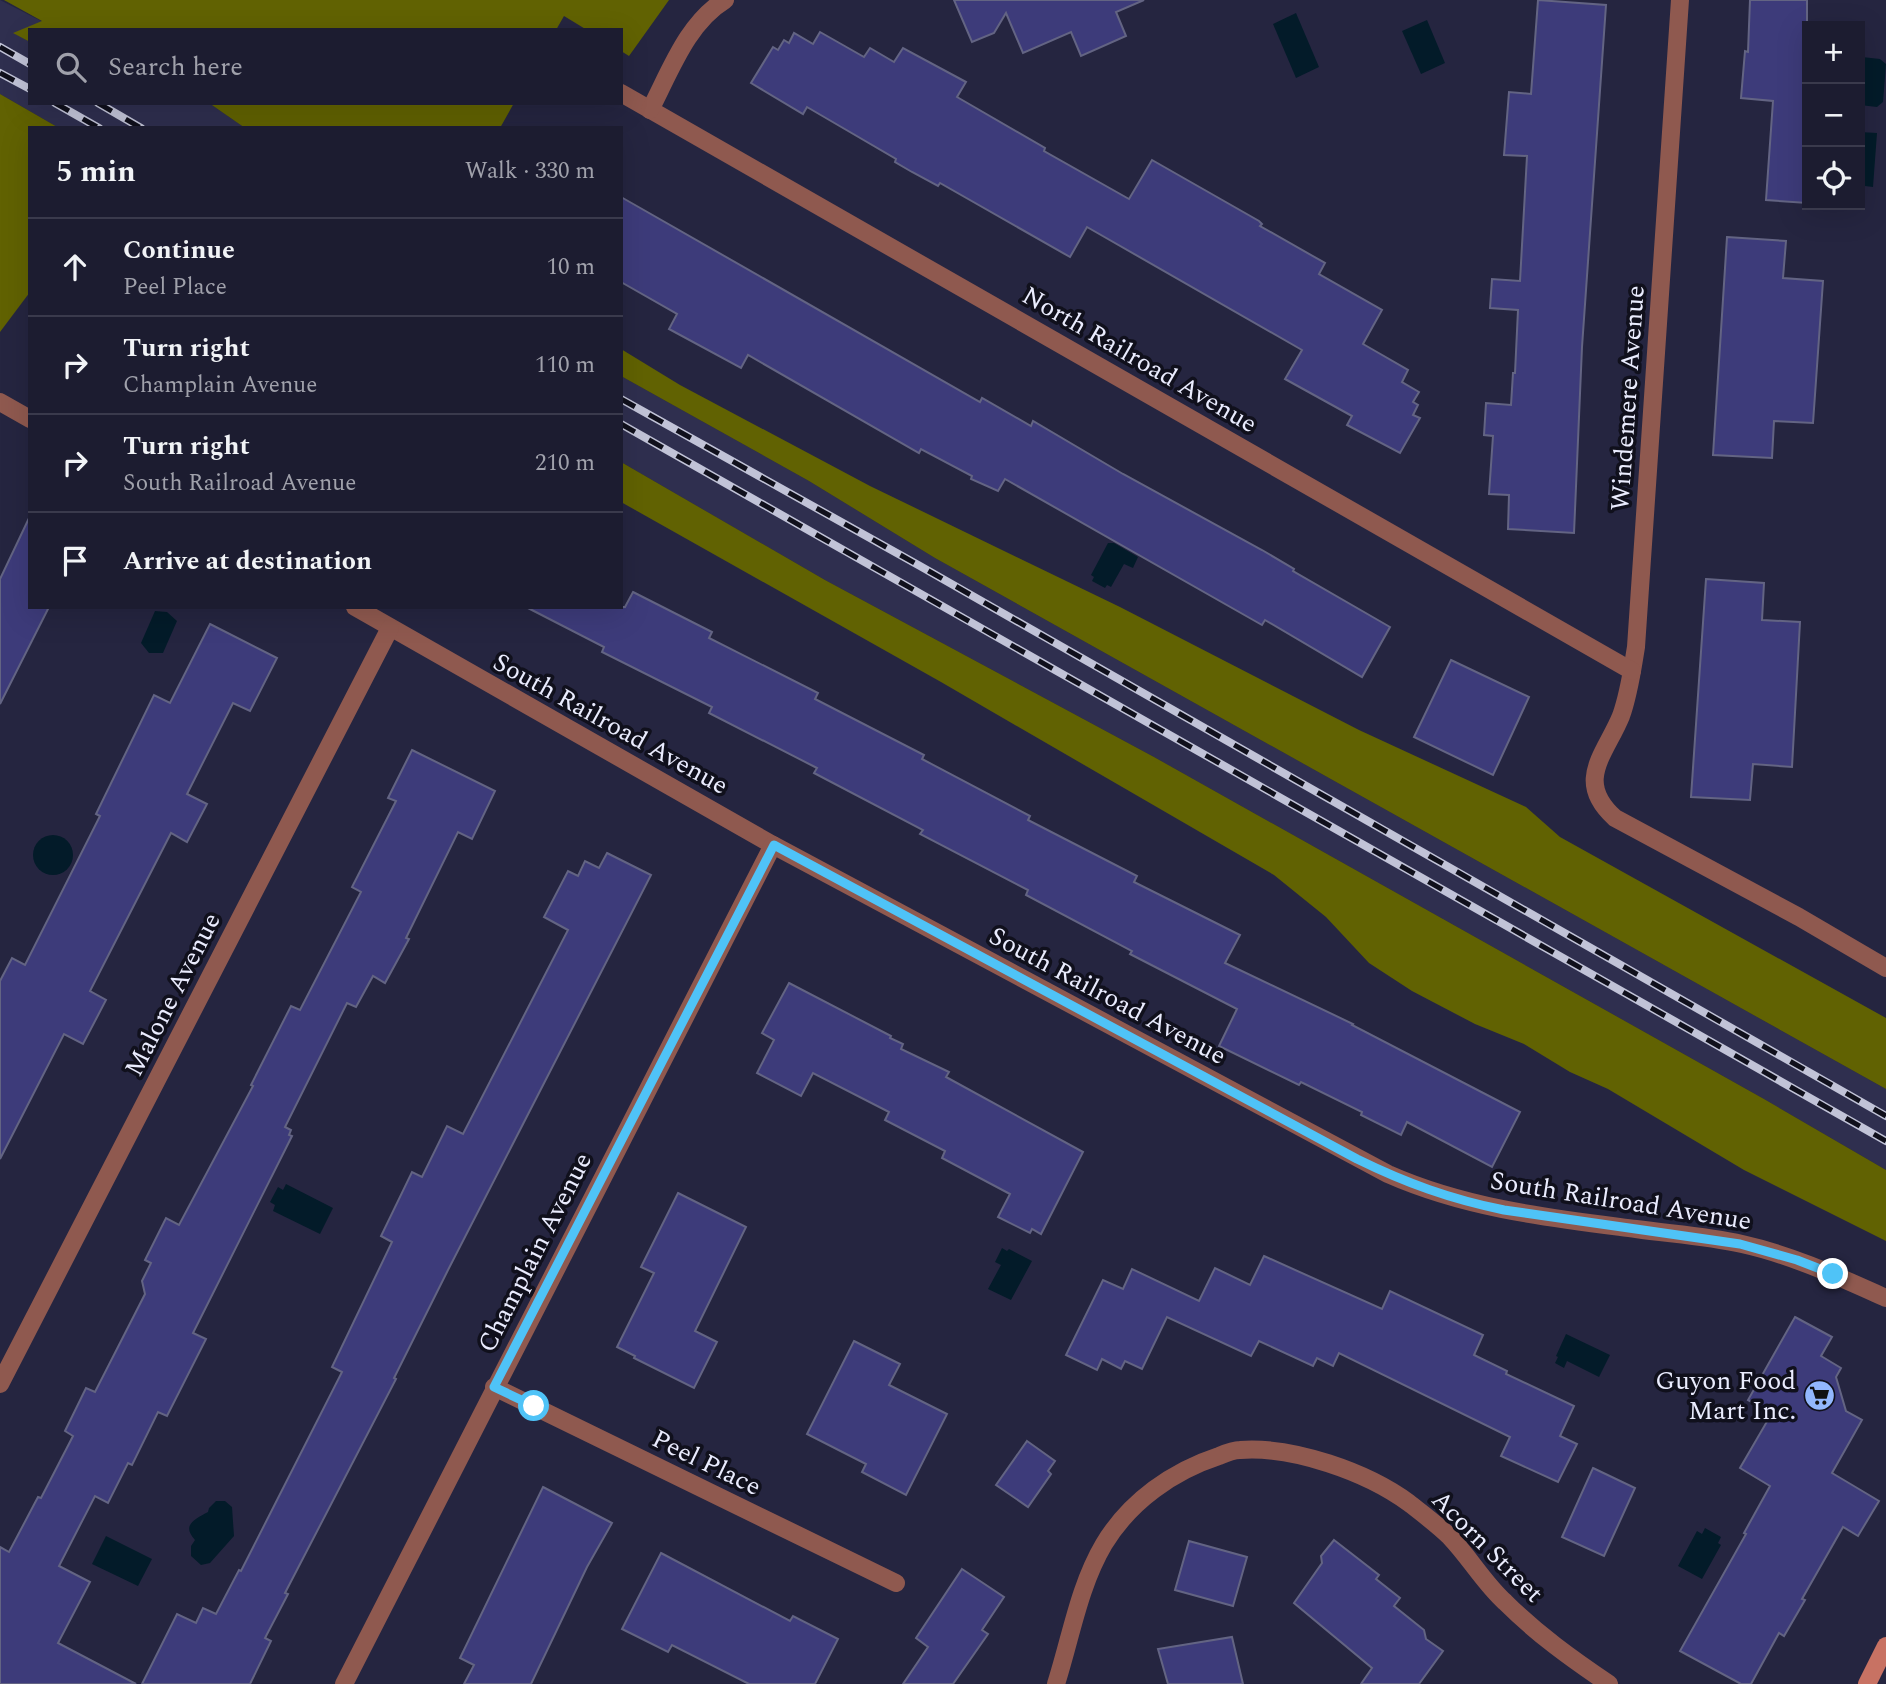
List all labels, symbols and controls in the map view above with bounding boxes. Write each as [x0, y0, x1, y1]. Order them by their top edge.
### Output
map controls [1802, 21, 1865, 210]
button: + [1802, 21, 1865, 84]
search box [28, 28, 623, 105]
text: Search here [108, 47, 243, 87]
icon: search [52, 48, 90, 86]
button: − [1802, 84, 1865, 147]
button: locate [1802, 147, 1865, 210]
text: 5 min [56, 149, 136, 195]
text: Walk · 330 m [465, 154, 595, 189]
text: Continue [123, 230, 235, 270]
icon: ahead [56, 248, 94, 286]
text: 10 m [546, 250, 595, 285]
text: Peel Place [123, 270, 227, 305]
street label: North Railroad Avenue [1014, 276, 1265, 444]
street label: Windemere Avenue [1600, 284, 1656, 512]
text: Turn right [123, 328, 250, 368]
icon: right [56, 346, 94, 384]
text: 110 m [535, 348, 595, 383]
text: Champlain Avenue [123, 368, 317, 403]
text: Turn right [123, 426, 250, 466]
icon: right [56, 444, 94, 482]
text: 210 m [535, 446, 595, 481]
text: South Railroad Avenue [123, 466, 356, 501]
text: Arrive at destination [123, 541, 372, 581]
icon: arrive [56, 542, 94, 580]
street label: South Railroad Avenue [485, 642, 736, 805]
street label: Malone Avenue [114, 906, 231, 1083]
street label: South Railroad Avenue [982, 916, 1233, 1075]
street label: Champlain Avenue [467, 1146, 603, 1359]
street label: South Railroad Avenue [1487, 1161, 1754, 1241]
route end [1817, 1258, 1848, 1289]
place label: Guyon Food Mart Inc. [1655, 1361, 1796, 1431]
supermarket icon: Guyon Food Mart Inc. [1802, 1378, 1836, 1412]
route start [518, 1390, 549, 1421]
street label: Peel Place [645, 1419, 768, 1507]
street label: Acorn Street [1422, 1481, 1553, 1612]

